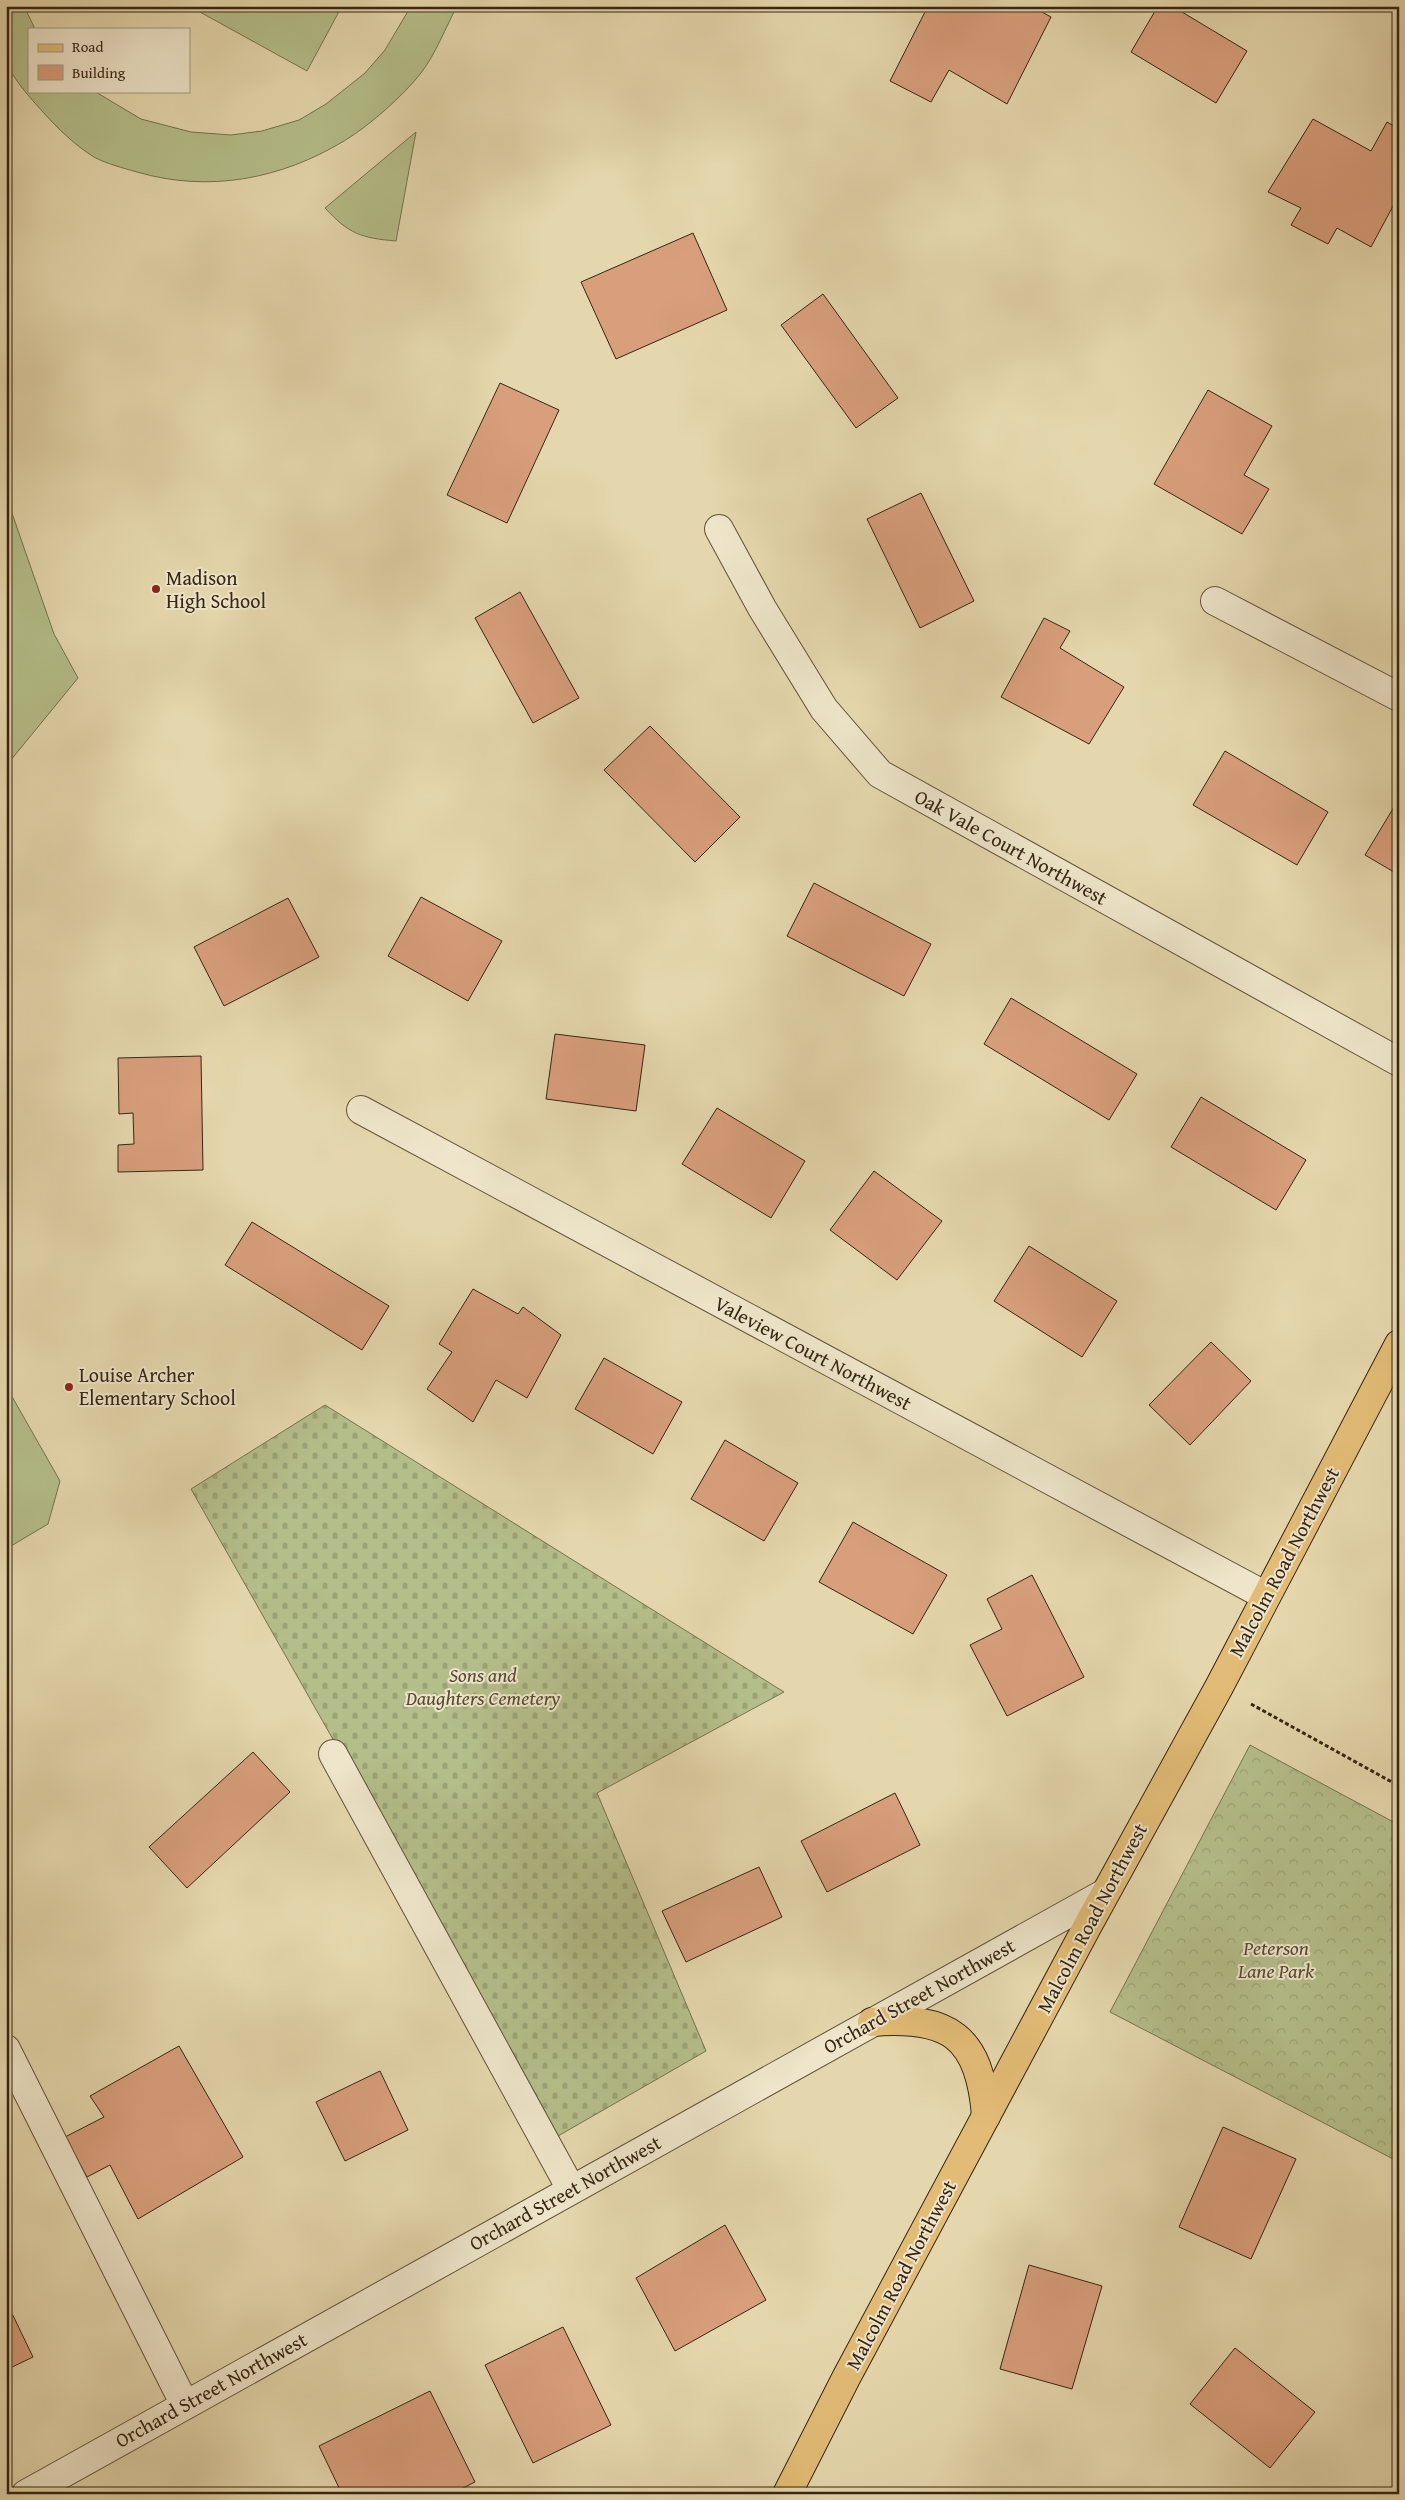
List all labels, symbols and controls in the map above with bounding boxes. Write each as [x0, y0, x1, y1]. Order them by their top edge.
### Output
legend [28, 28, 190, 92]
text: Road [72, 36, 103, 57]
text: Building [72, 62, 126, 83]
place label: Madison High School [166, 563, 266, 615]
marker: Madison High School [150, 583, 162, 595]
street label: Oak Vale Court Northwest [910, 781, 1113, 912]
street label: Valeview Court Northwest [710, 1288, 917, 1417]
place label: Louise Archer Elementary School [79, 1360, 236, 1412]
marker: Louise Archer Elementary School [63, 1381, 75, 1393]
street label: Malcolm Road Northwest [1221, 1462, 1346, 1662]
park label: Sons and Daughters Cemetery [405, 1660, 560, 1712]
street label: Malcolm Road Northwest [1029, 1818, 1154, 2018]
street label: Orchard Street Northwest [818, 1931, 1020, 2060]
park label: Peterson Lane Park [1237, 1933, 1315, 1985]
street label: Orchard Street Northwest [464, 2128, 666, 2257]
street label: Malcolm Road Northwest [838, 2175, 963, 2375]
street label: Orchard Street Northwest [110, 2325, 312, 2454]

